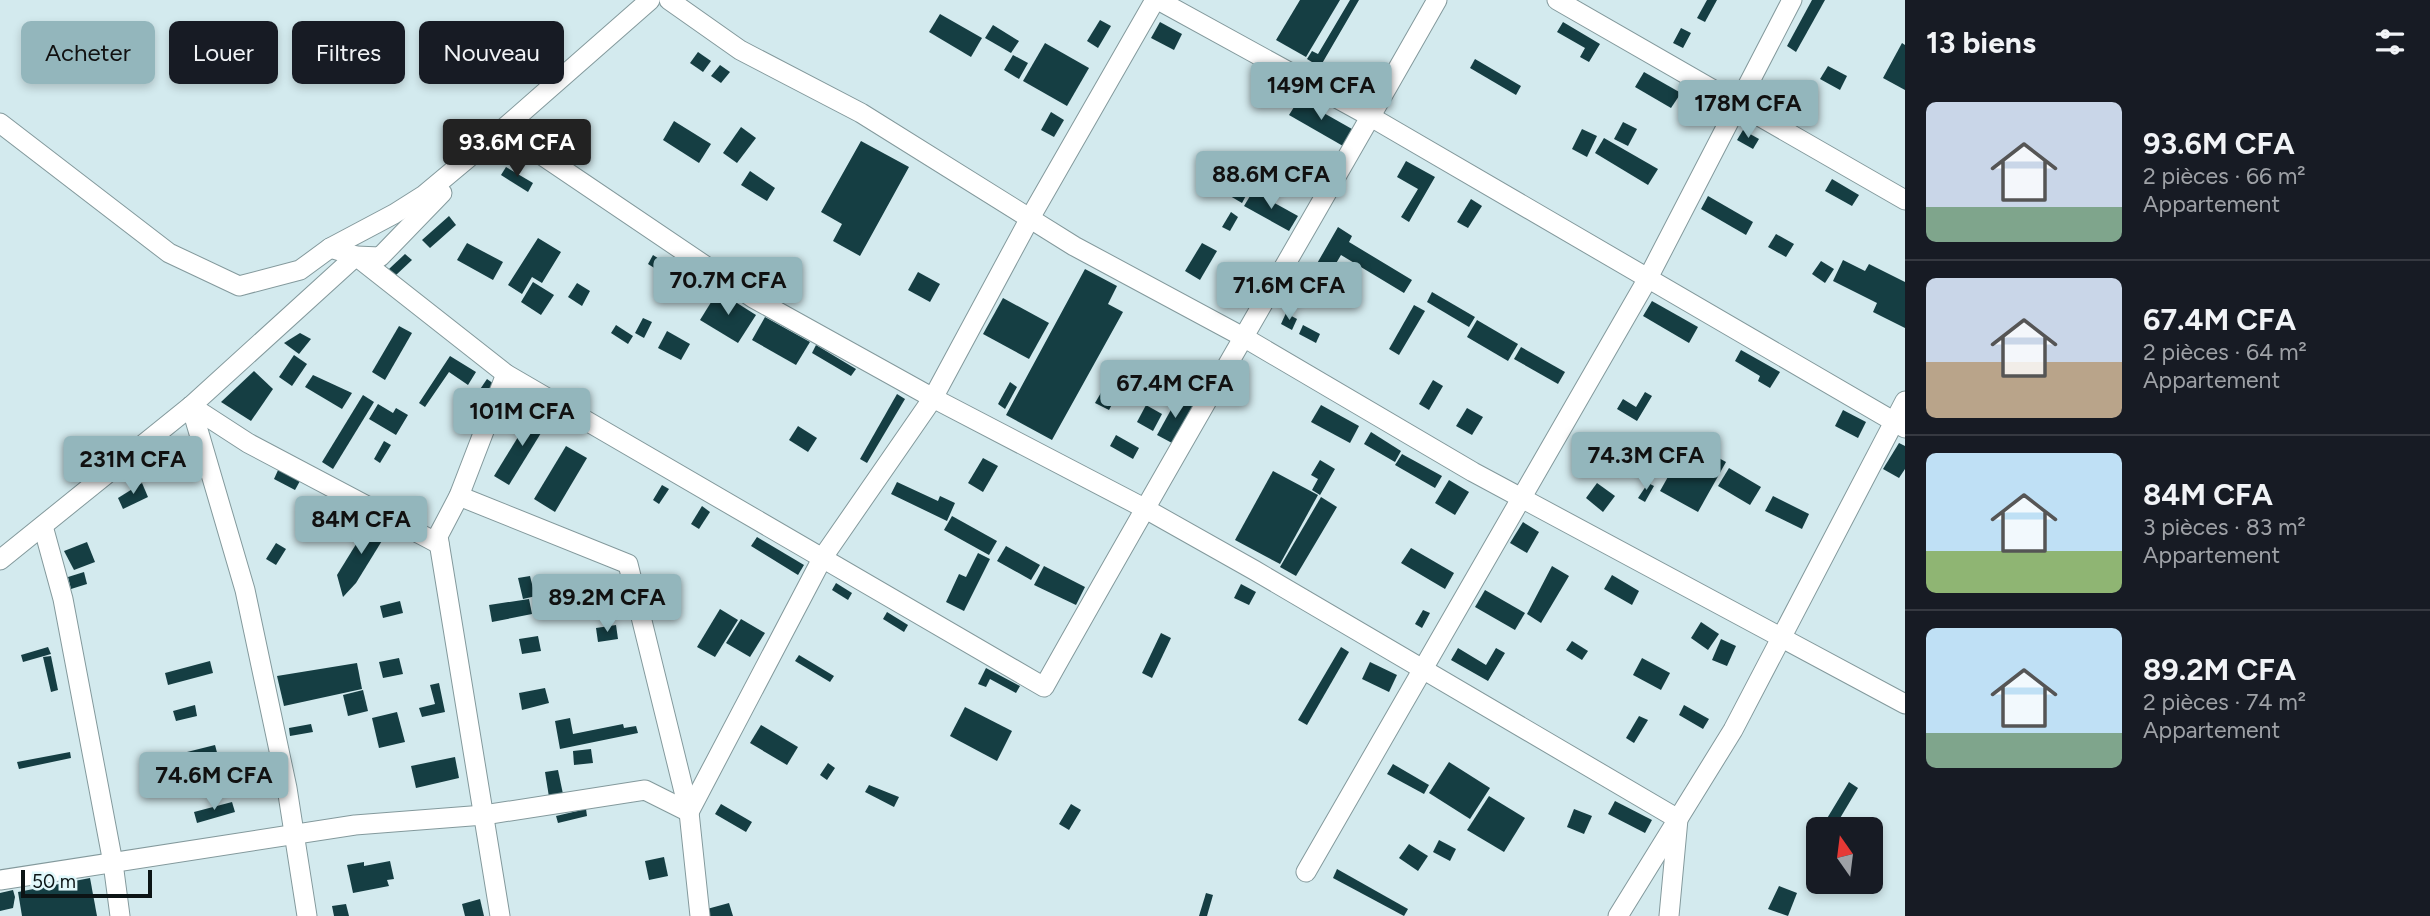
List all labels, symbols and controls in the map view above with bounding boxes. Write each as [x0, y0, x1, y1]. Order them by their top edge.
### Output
chip: Acheter [21, 21, 155, 84]
chip: Louer [169, 21, 278, 84]
chip: Filtres [292, 21, 405, 84]
chip: Nouveau [419, 21, 564, 84]
icon: filters [2371, 23, 2409, 61]
text: 13 biens [1926, 24, 2036, 61]
pin: 149M CFA [1249, 62, 1393, 122]
text: 149M CFA [1267, 71, 1375, 99]
pin: 178M CFA [1676, 80, 1820, 140]
text: 178M CFA [1694, 89, 1802, 117]
pin: 93.6M CFA [437, 120, 597, 179]
text: 93.6M CFA [2143, 125, 2295, 162]
text: 93.6M CFA [459, 128, 575, 156]
icon: home [1982, 130, 2066, 214]
pin: 88.6M CFA [1191, 152, 1351, 211]
text: 88.6M CFA [1212, 160, 1330, 188]
text: 2 pièces · 66 m² [2143, 162, 2306, 190]
text: Appartement [2143, 190, 2280, 218]
pin: 70.7M CFA [648, 258, 808, 317]
pin: 71.6M CFA [1209, 262, 1369, 322]
text: 70.7M CFA [669, 266, 787, 294]
text: 71.6M CFA [1233, 271, 1345, 299]
text: 67.4M CFA [2143, 301, 2296, 338]
icon: home [1982, 306, 2066, 390]
text: 2 pièces · 64 m² [2143, 338, 2307, 366]
pin: 67.4M CFA [1095, 360, 1255, 420]
text: Appartement [2143, 366, 2280, 394]
text: 67.4M CFA [1116, 369, 1234, 397]
pin: 101M CFA [450, 388, 594, 448]
text: 101M CFA [469, 397, 575, 425]
pin: 74.3M CFA [1566, 433, 1726, 492]
pin: 231M CFA [61, 436, 205, 496]
text: 74.3M CFA [1588, 441, 1704, 469]
text: 231M CFA [80, 445, 186, 473]
text: 84M CFA [2143, 476, 2273, 513]
icon: home [1982, 481, 2066, 565]
pin: 84M CFA [296, 496, 426, 556]
text: 84M CFA [311, 505, 411, 533]
text: 3 pièces · 83 m² [2143, 513, 2306, 541]
text: Appartement [2143, 541, 2280, 569]
pin: 89.2M CFA [527, 574, 687, 634]
text: 89.2M CFA [548, 583, 666, 611]
text: 89.2M CFA [2143, 651, 2296, 688]
icon: home [1982, 656, 2066, 740]
text: 2 pièces · 74 m² [2143, 688, 2306, 716]
text: Appartement [2143, 716, 2280, 744]
pin: 74.6M CFA [134, 752, 294, 812]
text: 74.6M CFA [155, 761, 273, 789]
north arrow [1806, 817, 1883, 894]
map controls [1806, 817, 1883, 894]
scale bar [21, 867, 152, 899]
text: 50 m [32, 870, 76, 893]

